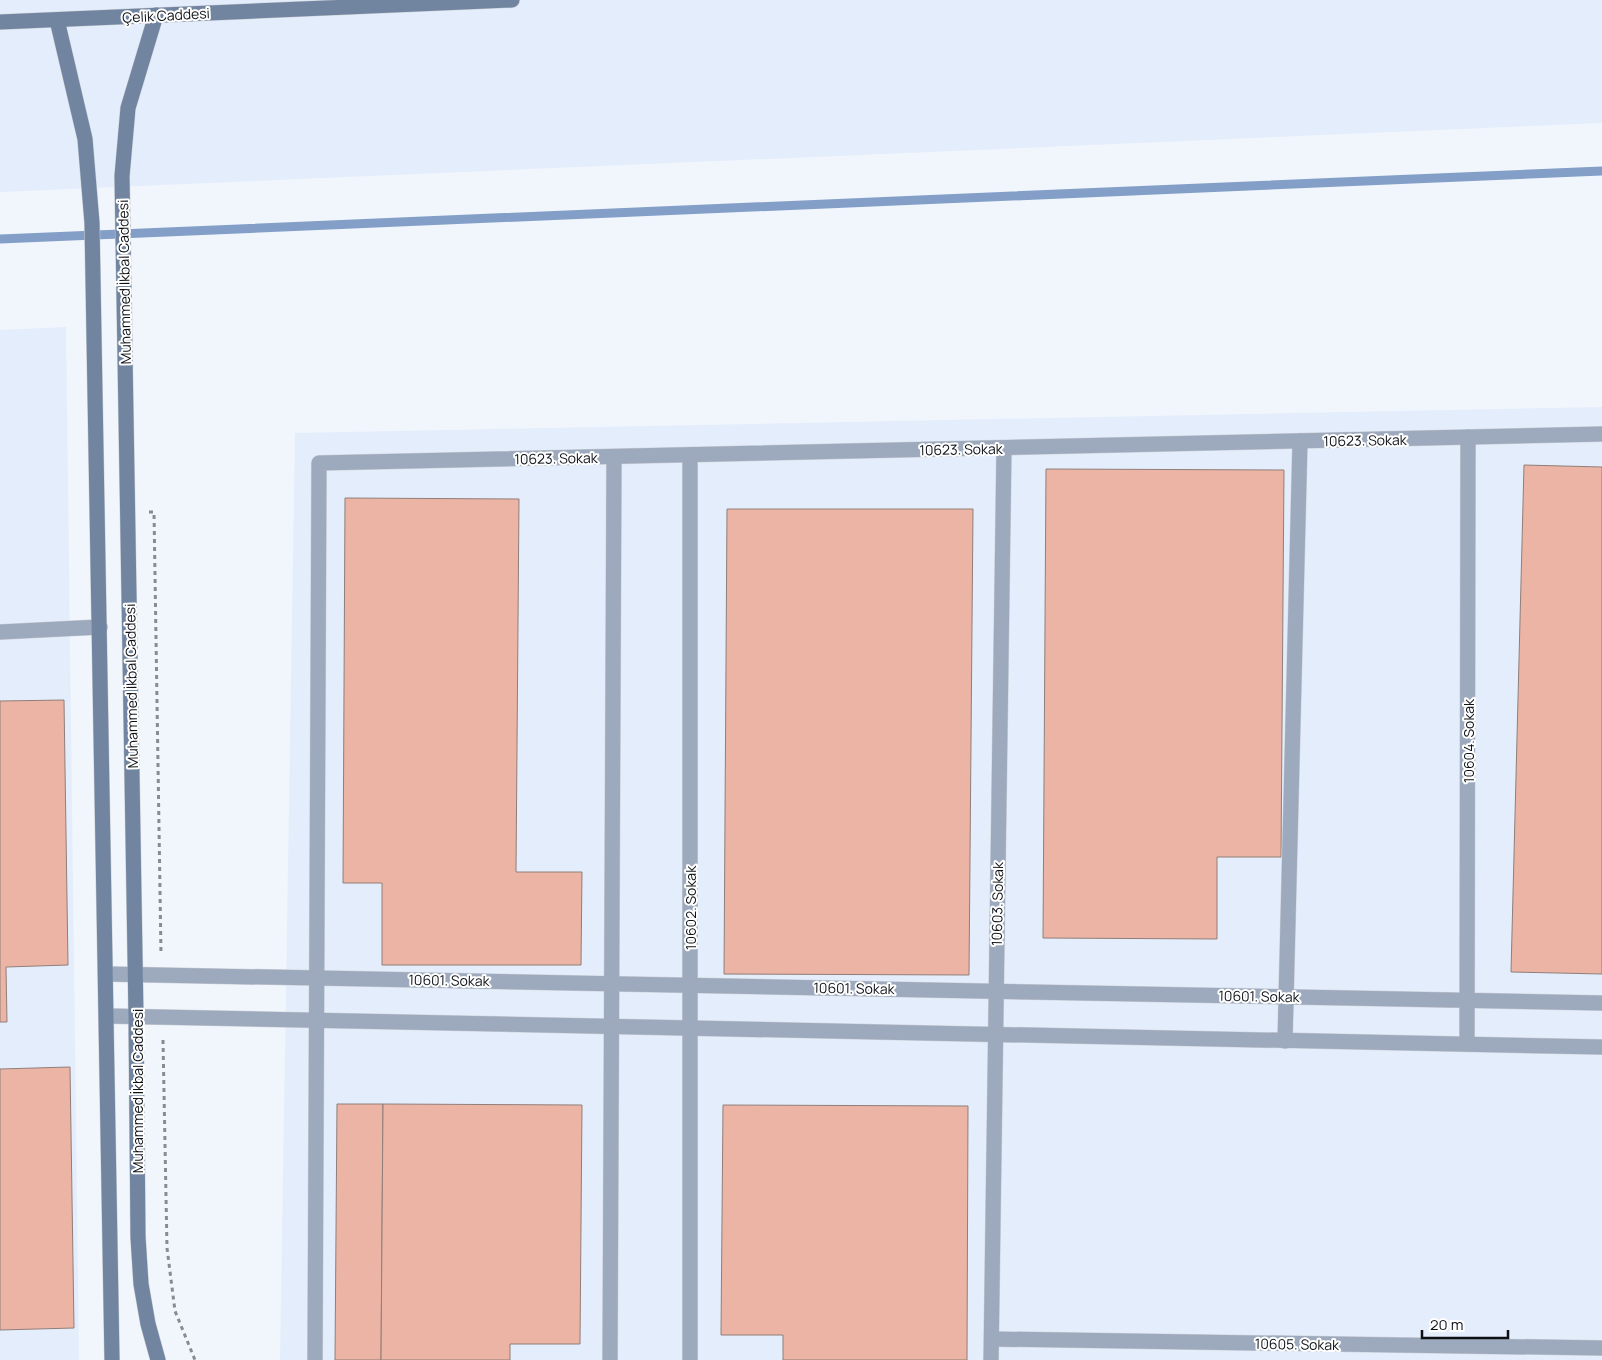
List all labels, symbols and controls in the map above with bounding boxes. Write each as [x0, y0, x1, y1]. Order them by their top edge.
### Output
street label: Çelik Caddesi [122, 3, 210, 27]
street label: Muhammed İkbal Caddesi [113, 200, 135, 364]
street label: 10623. Sokak [1323, 430, 1408, 450]
street label: 10623. Sokak [919, 439, 1004, 459]
street label: 10623. Sokak [514, 448, 599, 468]
street label: Muhammed İkbal Caddesi [120, 604, 142, 768]
street label: 10604. Sokak [1459, 698, 1478, 783]
street label: 10603. Sokak [987, 861, 1007, 946]
street label: 10602. Sokak [681, 865, 700, 950]
street label: 10601. Sokak [408, 970, 491, 990]
street label: 10601. Sokak [813, 978, 896, 998]
street label: 10601. Sokak [1218, 986, 1301, 1006]
street label: Muhammed İkbal Caddesi [128, 1009, 147, 1173]
scale bar [1422, 1308, 1508, 1340]
text: 20 m [1430, 1314, 1463, 1335]
street label: 10605. Sokak [1255, 1334, 1340, 1354]

